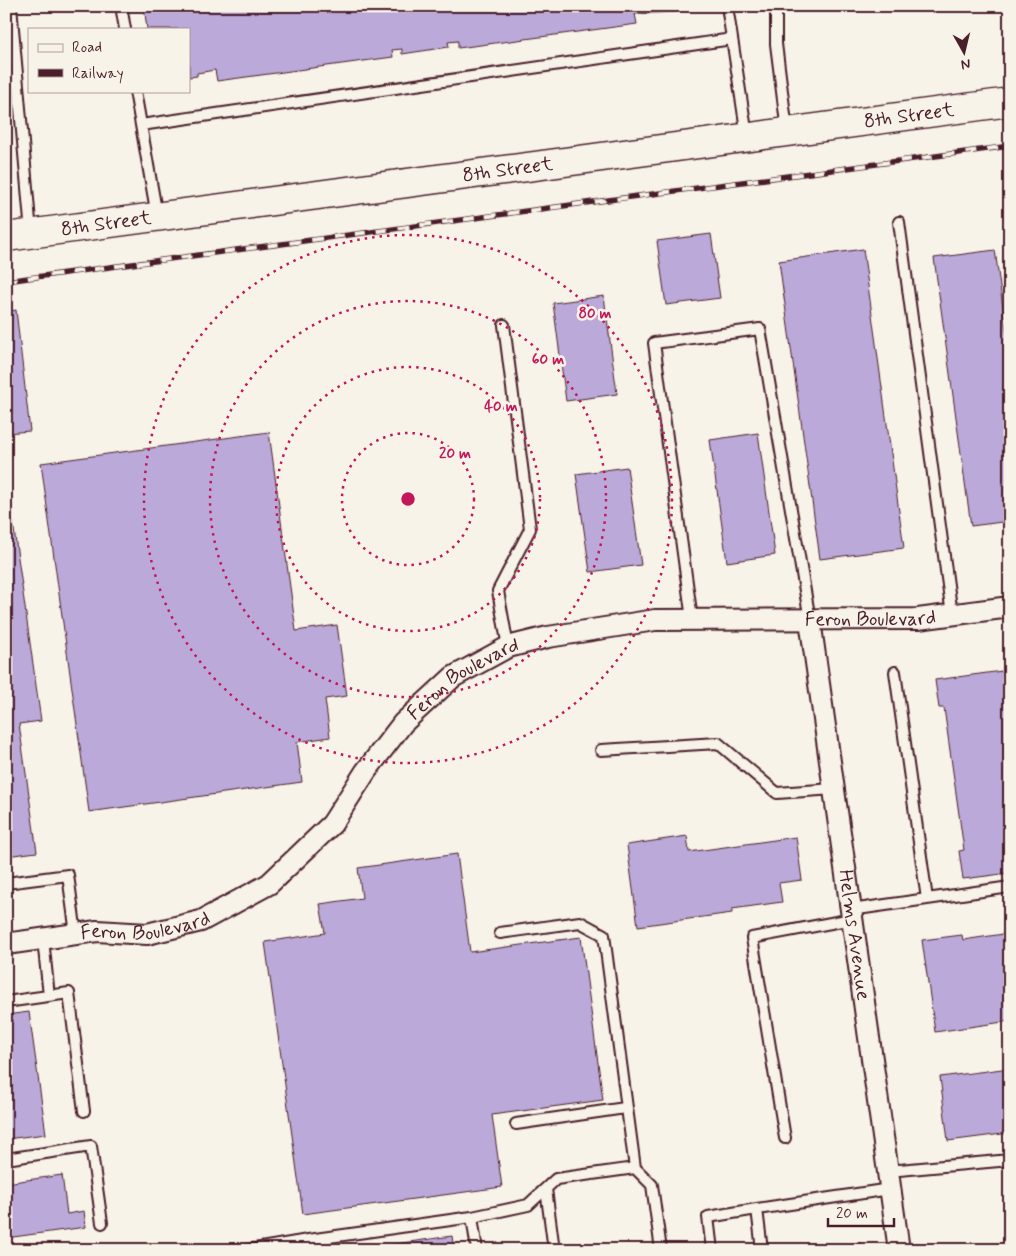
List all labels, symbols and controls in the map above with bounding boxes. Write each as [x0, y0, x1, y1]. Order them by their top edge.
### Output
legend [28, 28, 190, 92]
north arrow [938, 28, 988, 78]
text: Road [72, 38, 102, 58]
text: N [960, 54, 972, 73]
text: Railway [72, 64, 124, 84]
street label: 8th Street [862, 96, 956, 135]
street label: 8th Street [461, 150, 555, 189]
street label: 8th Street [59, 204, 153, 243]
text: 80 m [578, 304, 612, 324]
text: 60 m [532, 350, 564, 370]
text: 40 m [484, 397, 518, 417]
text: 20 m [439, 444, 471, 464]
centre of rings [399, 490, 417, 508]
street label: Feron Boulevard [805, 603, 937, 633]
street label: Feron Boulevard [401, 631, 521, 726]
street label: Helms Avenue [832, 868, 877, 1002]
street label: Feron Boulevard [79, 905, 215, 948]
scale bar [828, 1196, 895, 1228]
text: 20 m [836, 1204, 868, 1224]

